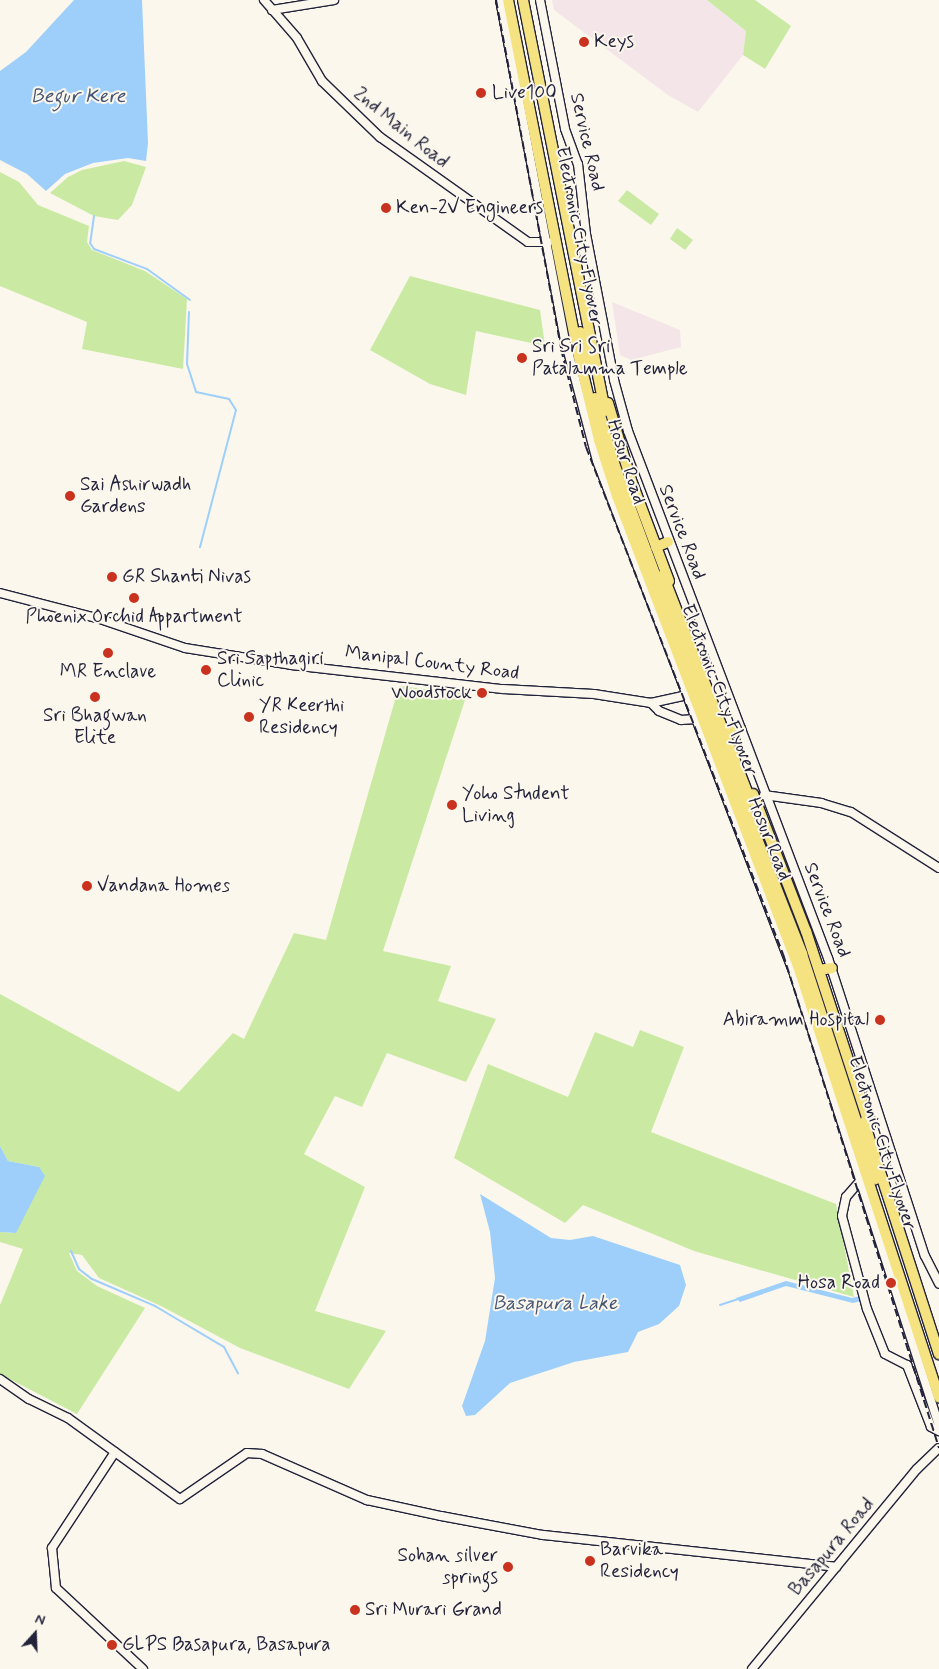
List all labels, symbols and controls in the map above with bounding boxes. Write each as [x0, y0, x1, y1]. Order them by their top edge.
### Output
place label: Keys [594, 31, 634, 53]
marker: Keys [578, 36, 590, 48]
street label: 2nd Main Road [348, 82, 454, 174]
place label: Live100 [492, 82, 557, 104]
water label: Begur Kere [30, 84, 126, 108]
marker: Live100 [474, 86, 488, 100]
street label: Service Road [565, 91, 609, 193]
street label: Electronic City Flyover [551, 147, 607, 325]
place label: Ken-2V Engineers [396, 197, 548, 219]
marker: Ken-2V Engineers [380, 202, 392, 214]
place label: Sri Sri Sri Patalamma Temple [532, 336, 687, 380]
marker: Sri Sri Sri Patalamma Temple [516, 352, 528, 364]
street label: Hosur Road [602, 417, 650, 507]
place label: Sai Ashirwadh Gardens [80, 474, 191, 518]
street label: Service Road [653, 481, 711, 583]
marker: Sai Ashirwadh Gardens [64, 490, 76, 502]
place label: GR Shanti Nivas [122, 566, 256, 588]
marker: GR Shanti Nivas [106, 571, 118, 583]
marker: Phoenix Orchid Appartment [128, 592, 140, 604]
street label: Electronic City Flyover [677, 604, 761, 776]
place label: Phoenix Orchid Appartment [25, 606, 243, 628]
street label: Manipal County Road [346, 641, 518, 685]
marker: MR Enclave [102, 647, 114, 659]
place label: Sri Sapthagiri Clinic [217, 648, 325, 692]
place label: MR Enclave [62, 661, 154, 683]
marker: Sri Sapthagiri Clinic [199, 663, 213, 677]
place label: Woodstock [391, 682, 472, 704]
marker: Woodstock [476, 687, 488, 699]
marker: Sri Bhagwan Elite [89, 691, 101, 703]
place label: YR Keerthi Residency [259, 695, 347, 739]
place label: Sri Bhagwan Elite [44, 705, 146, 749]
marker: YR Keerthi Residency [243, 711, 255, 723]
place label: Yoho Student Living [462, 783, 569, 827]
street label: Hosur Road [742, 794, 796, 884]
marker: Yoho Student Living [446, 799, 458, 811]
street label: Service Road [798, 859, 856, 961]
place label: Vandana Homes [97, 875, 229, 897]
marker: Vandana Homes [81, 880, 93, 892]
place label: Abiramm Hospital [715, 1009, 869, 1031]
marker: Abiramm Hospital [873, 1013, 887, 1027]
street label: Electronic City Flyover [844, 1056, 920, 1230]
place label: Hosa Road [799, 1272, 880, 1294]
marker: Hosa Road [884, 1276, 898, 1290]
water label: Basapura Lake [491, 1291, 619, 1315]
street label: Basapura Road [785, 1494, 879, 1600]
place label: Barvika Residency [600, 1539, 679, 1583]
place label: Sohan silver springs [398, 1545, 498, 1589]
marker: Barvika Residency [584, 1555, 596, 1567]
marker: Sohan silver springs [502, 1561, 514, 1573]
place label: Sri Murari Grand [365, 1599, 507, 1621]
marker: Sri Murari Grand [349, 1604, 361, 1616]
north arrow [10, 1609, 60, 1659]
text: N [33, 1610, 48, 1630]
place label: GLPS Basapura, Basapura [122, 1634, 334, 1656]
marker: GLPS Basapura, Basapura [106, 1639, 118, 1651]

